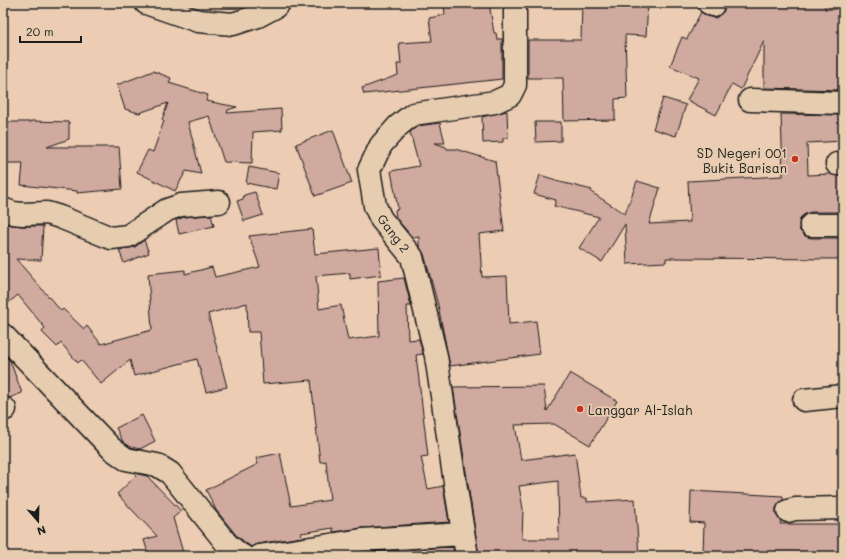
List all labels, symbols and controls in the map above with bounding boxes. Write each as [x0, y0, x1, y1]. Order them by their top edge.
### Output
scale bar [20, 18, 81, 44]
text: 20 m [26, 23, 54, 39]
place label: SD Negeri 001 Bukit Barisan [697, 144, 787, 176]
marker: SD Negeri 001 Bukit Barisan [790, 154, 800, 164]
street label: Gang 2 [374, 210, 414, 256]
place label: Langgar Al-Islah [588, 401, 692, 418]
marker: Langgar Al-Islah [575, 404, 585, 414]
north arrow [18, 501, 58, 541]
text: N [35, 522, 48, 539]

